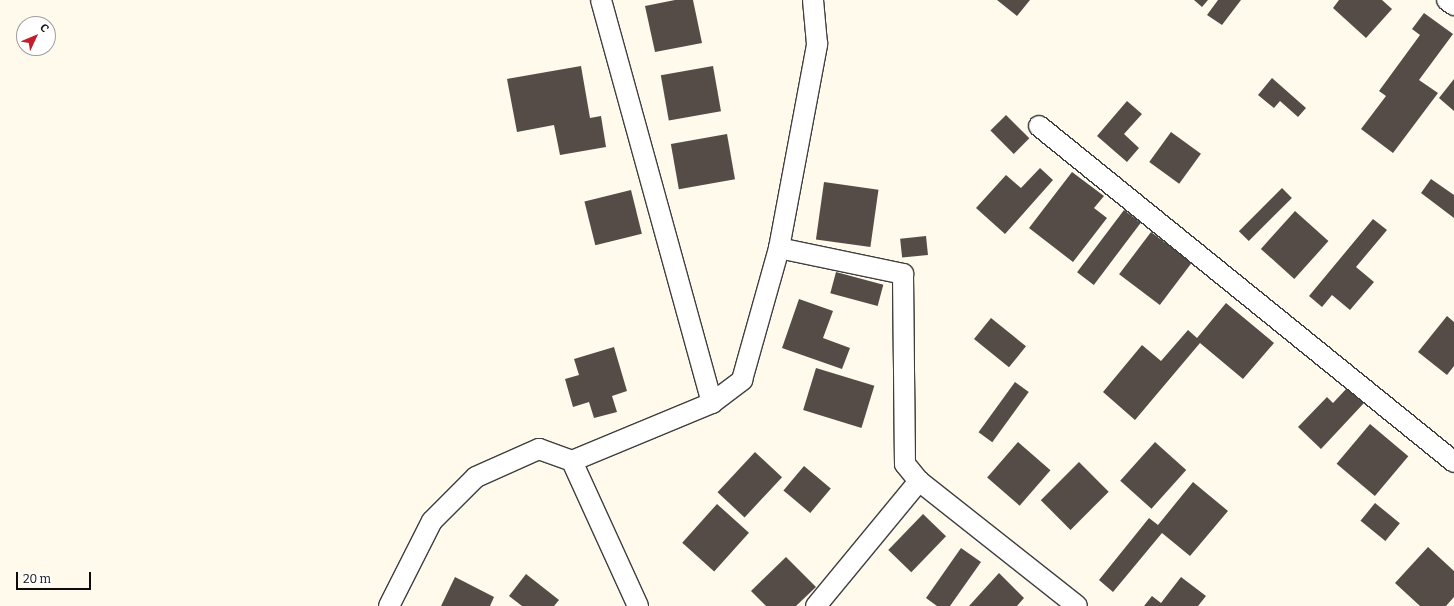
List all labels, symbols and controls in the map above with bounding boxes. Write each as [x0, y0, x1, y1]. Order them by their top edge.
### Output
north arrow [16, 16, 56, 56]
text: С [37, 21, 51, 35]
scale bar [18, 564, 93, 590]
text: 20 m [23, 572, 51, 586]

